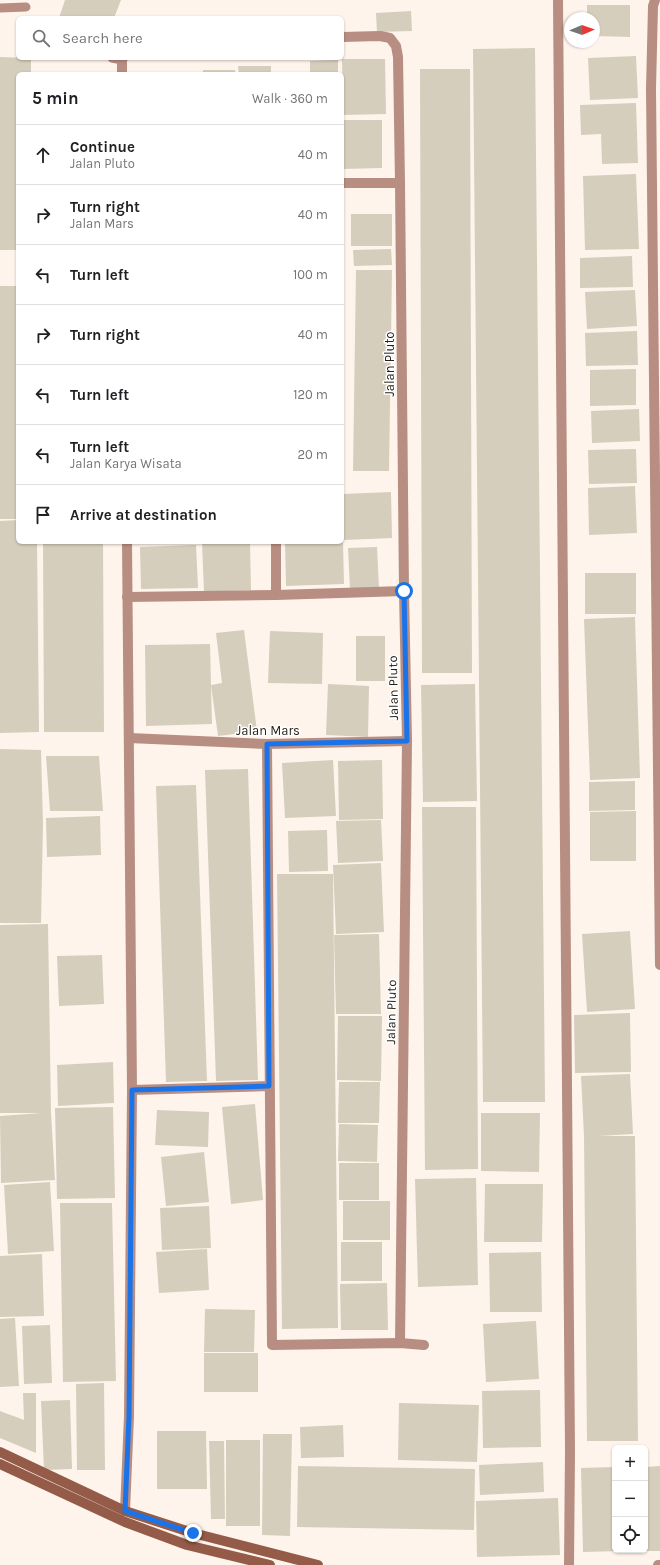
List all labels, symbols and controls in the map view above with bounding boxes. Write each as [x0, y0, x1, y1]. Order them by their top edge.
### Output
north arrow [564, 12, 600, 48]
search box [16, 16, 344, 60]
icon: search [30, 27, 52, 49]
text: Search here [62, 29, 143, 47]
text: 5 min [32, 88, 79, 108]
text: Walk · 360 m [252, 91, 328, 106]
text: Continue [70, 138, 135, 156]
icon: ahead [32, 144, 54, 166]
text: 40 m [298, 147, 328, 162]
text: Jalan Pluto [70, 156, 135, 171]
text: Turn right [70, 198, 140, 216]
icon: right [32, 204, 54, 226]
text: 40 m [298, 207, 328, 222]
text: Jalan Mars [70, 216, 134, 231]
icon: left [32, 264, 54, 286]
text: Turn left [70, 266, 129, 284]
text: 100 m [293, 267, 328, 282]
icon: right [32, 324, 54, 346]
text: Turn right [70, 326, 140, 344]
text: 40 m [298, 327, 328, 342]
street label: Jalan Pluto [382, 332, 397, 396]
icon: left [32, 384, 54, 406]
text: Turn left [70, 386, 129, 404]
text: 120 m [293, 387, 328, 402]
text: Turn left [70, 438, 129, 456]
icon: left [32, 444, 54, 466]
text: 20 m [298, 447, 328, 462]
text: Jalan Karya Wisata [70, 456, 182, 471]
icon: arrive [32, 504, 54, 526]
text: Arrive at destination [70, 506, 217, 524]
route start [395, 582, 413, 600]
street label: Jalan Pluto [385, 655, 401, 721]
street label: Jalan Mars [236, 723, 300, 738]
street label: Jalan Pluto [383, 979, 399, 1045]
map controls [612, 1445, 648, 1553]
button: + [612, 1445, 648, 1481]
button: − [612, 1481, 648, 1517]
button: locate [612, 1517, 648, 1553]
route end [184, 1524, 202, 1542]

